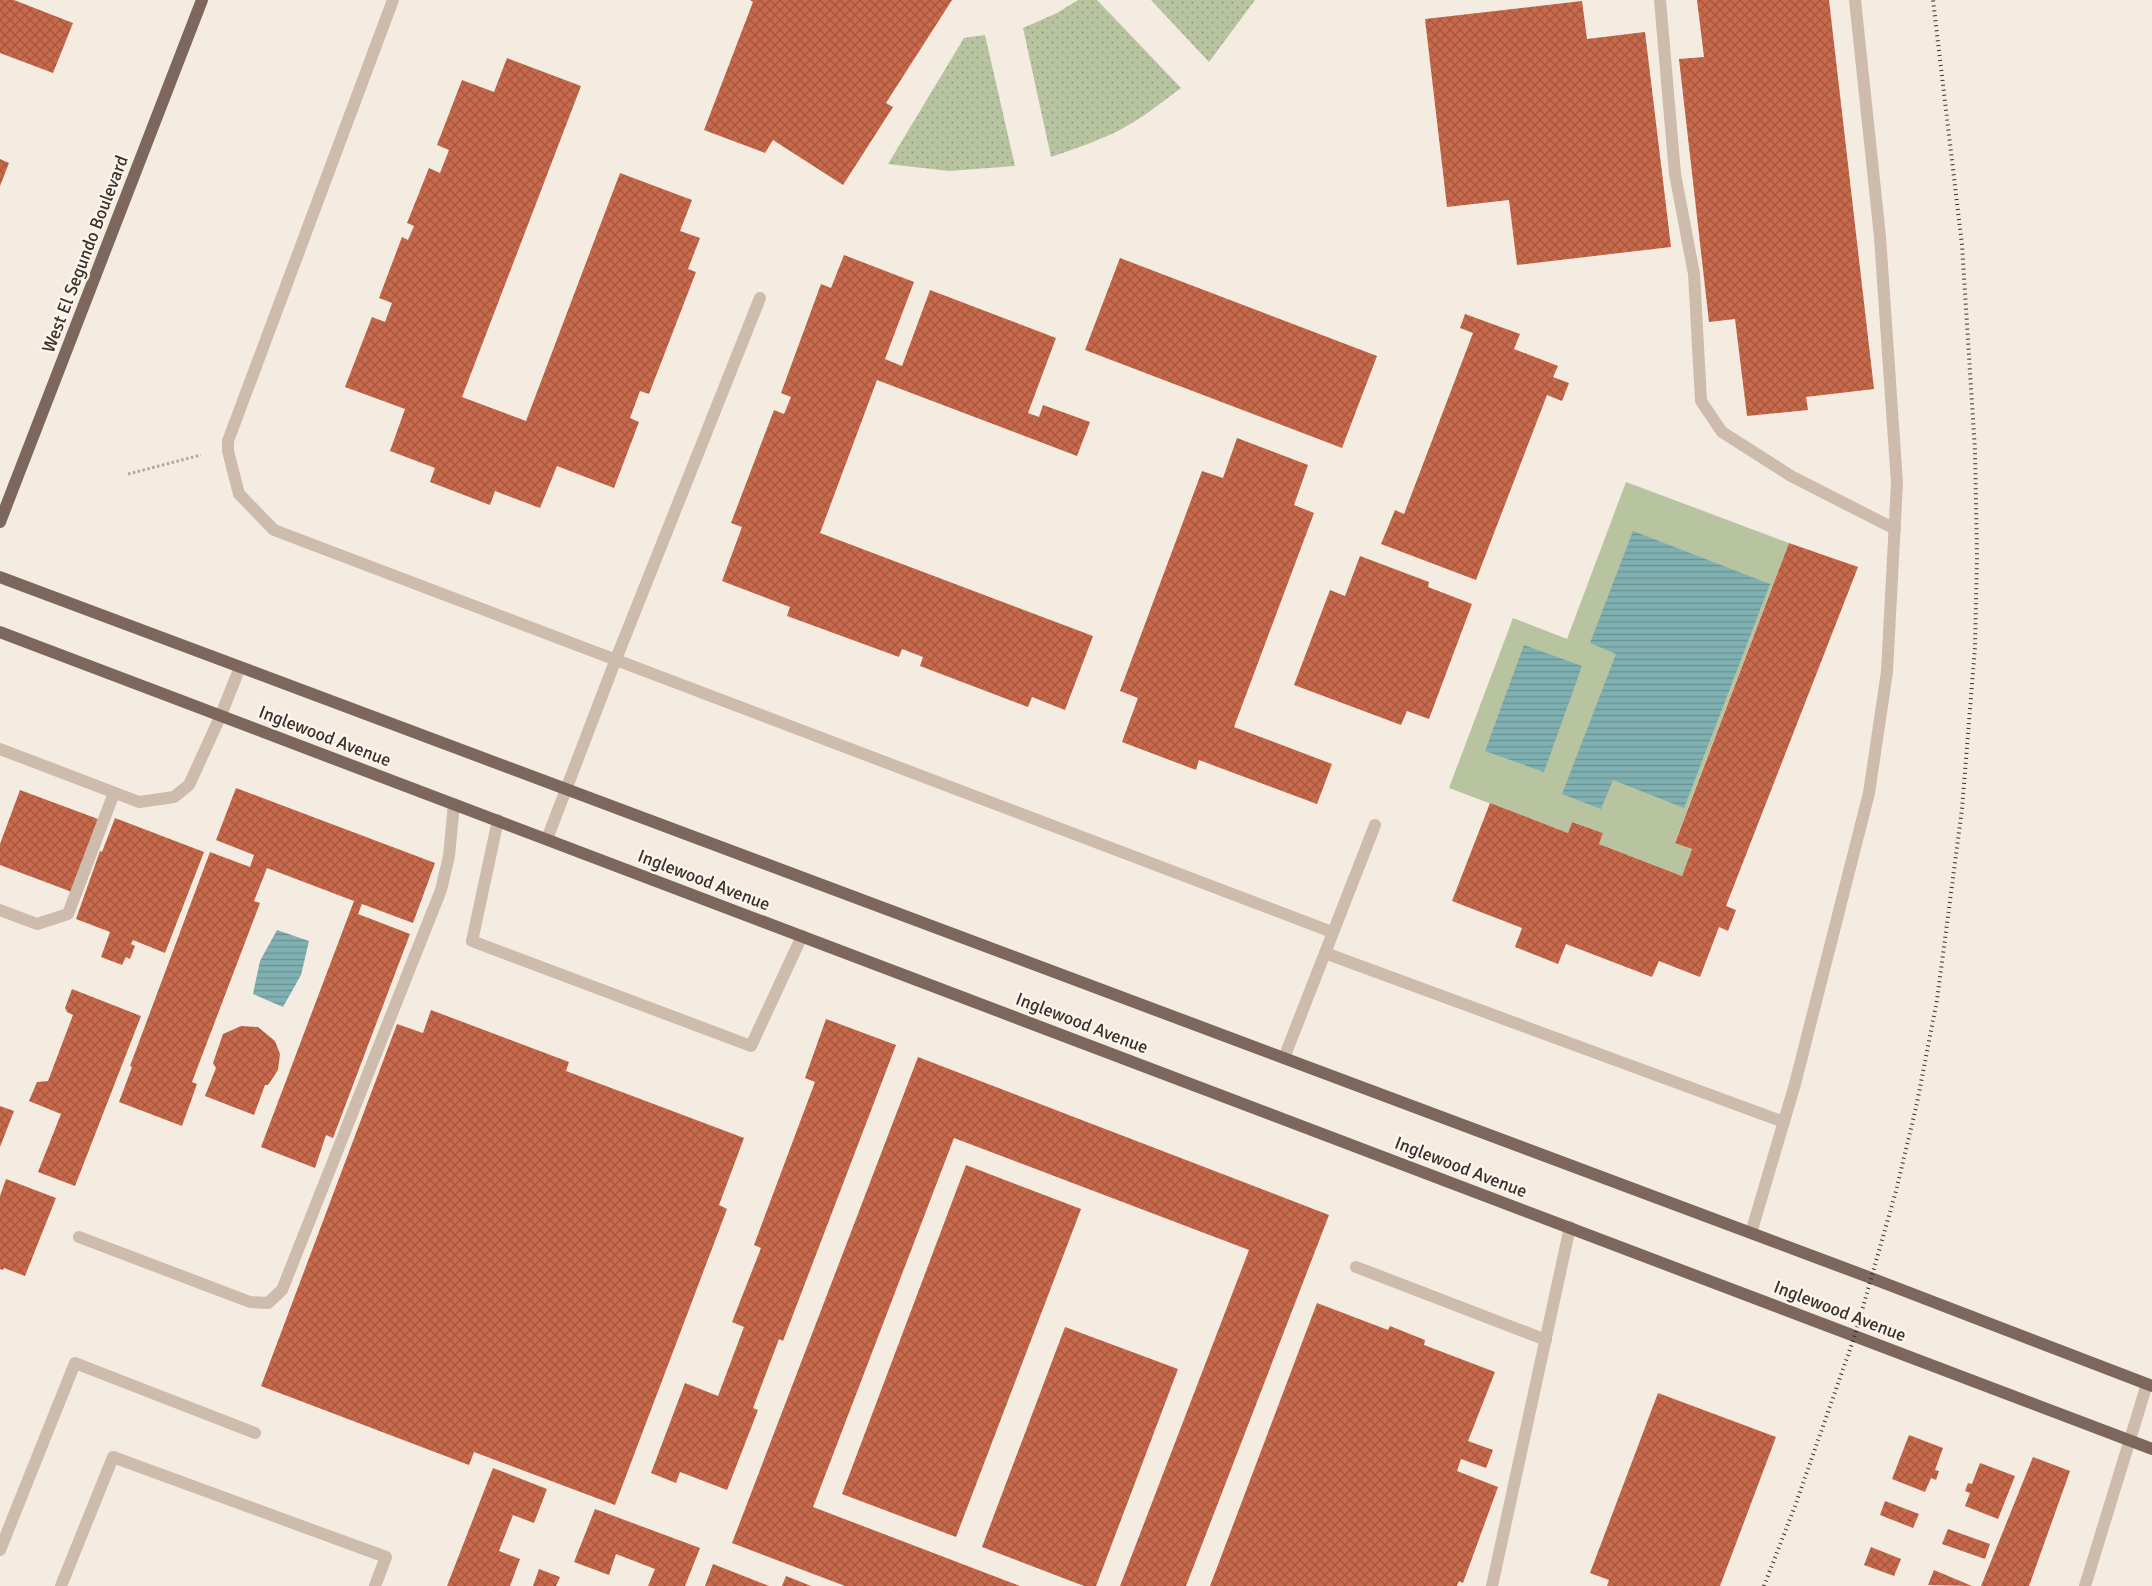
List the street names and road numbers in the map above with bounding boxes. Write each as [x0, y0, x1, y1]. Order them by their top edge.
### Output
street label: West El Segundo Boulevard [37, 152, 133, 356]
street label: Inglewood Avenue [256, 701, 394, 771]
street label: Inglewood Avenue [635, 845, 773, 915]
street label: Inglewood Avenue [1013, 988, 1151, 1058]
street label: Inglewood Avenue [1392, 1132, 1530, 1202]
street label: Inglewood Avenue [1771, 1276, 1909, 1346]

